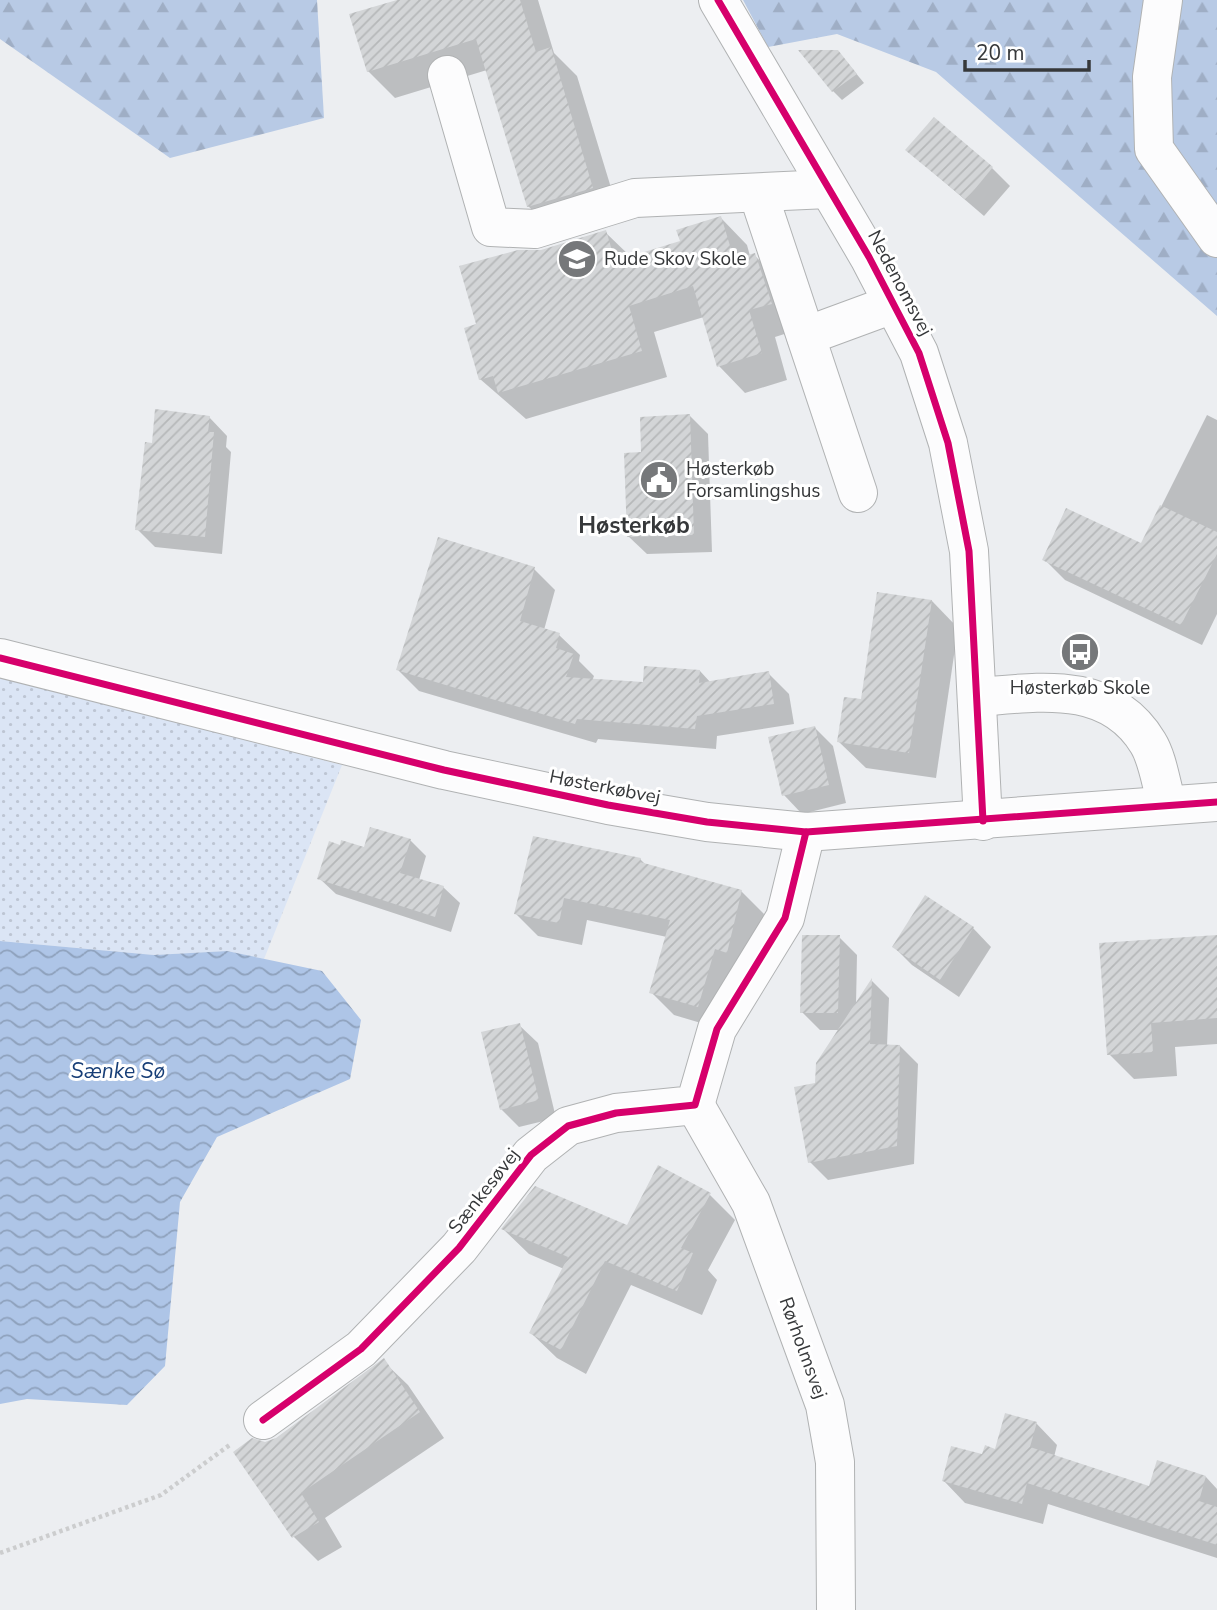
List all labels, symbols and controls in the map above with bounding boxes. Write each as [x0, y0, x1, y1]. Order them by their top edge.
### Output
scale bar [965, 28, 1089, 72]
text: 20 m [976, 39, 1025, 67]
street label: Nedenomsvej [861, 226, 939, 340]
school or university icon: Rude Skov Skole [556, 238, 598, 280]
place label: Rude Skov Skole [604, 246, 747, 272]
place label: Høsterkøb Forsamlingshus [686, 456, 820, 504]
public building icon: Høsterkøb Forsamlingshus [638, 459, 680, 501]
district label: Høsterkøb [578, 510, 690, 541]
bus stop icon: Høsterkøb Skole [1059, 631, 1101, 673]
place label: Høsterkøb Skole [1010, 675, 1150, 701]
street label: Høsterkøbvej [547, 764, 663, 810]
water label: Sænke Sø [71, 1057, 165, 1085]
street label: Sænkesøvej [442, 1143, 526, 1239]
street label: Rørholmsvej [773, 1294, 833, 1402]

